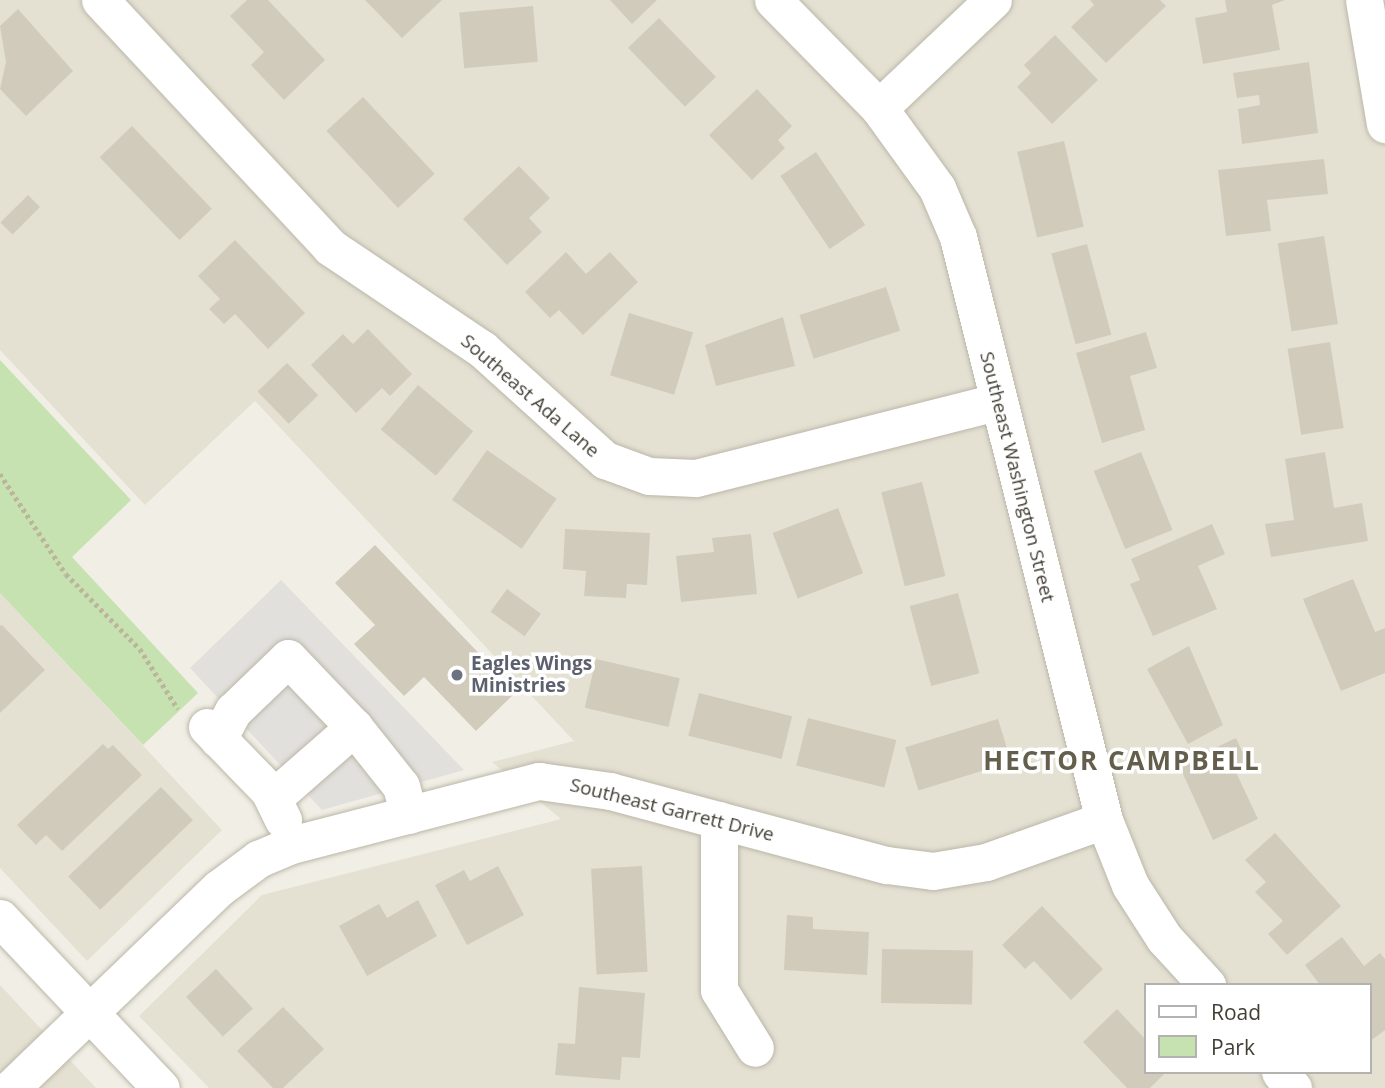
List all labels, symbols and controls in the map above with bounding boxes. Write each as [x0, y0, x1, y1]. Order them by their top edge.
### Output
street label: Southeast Ada Lane [456, 330, 604, 462]
street label: Southeast Washington Street [975, 349, 1059, 605]
place label: Eagles Wings Ministries [471, 653, 592, 697]
marker: Eagles Wings Ministries [449, 667, 465, 683]
district label: HECTOR CAMPBELL [985, 745, 1259, 777]
street label: Southeast Garrett Drive [568, 774, 776, 846]
legend [1144, 983, 1371, 1074]
text: Road [1211, 998, 1261, 1026]
text: Park [1211, 1033, 1255, 1061]

